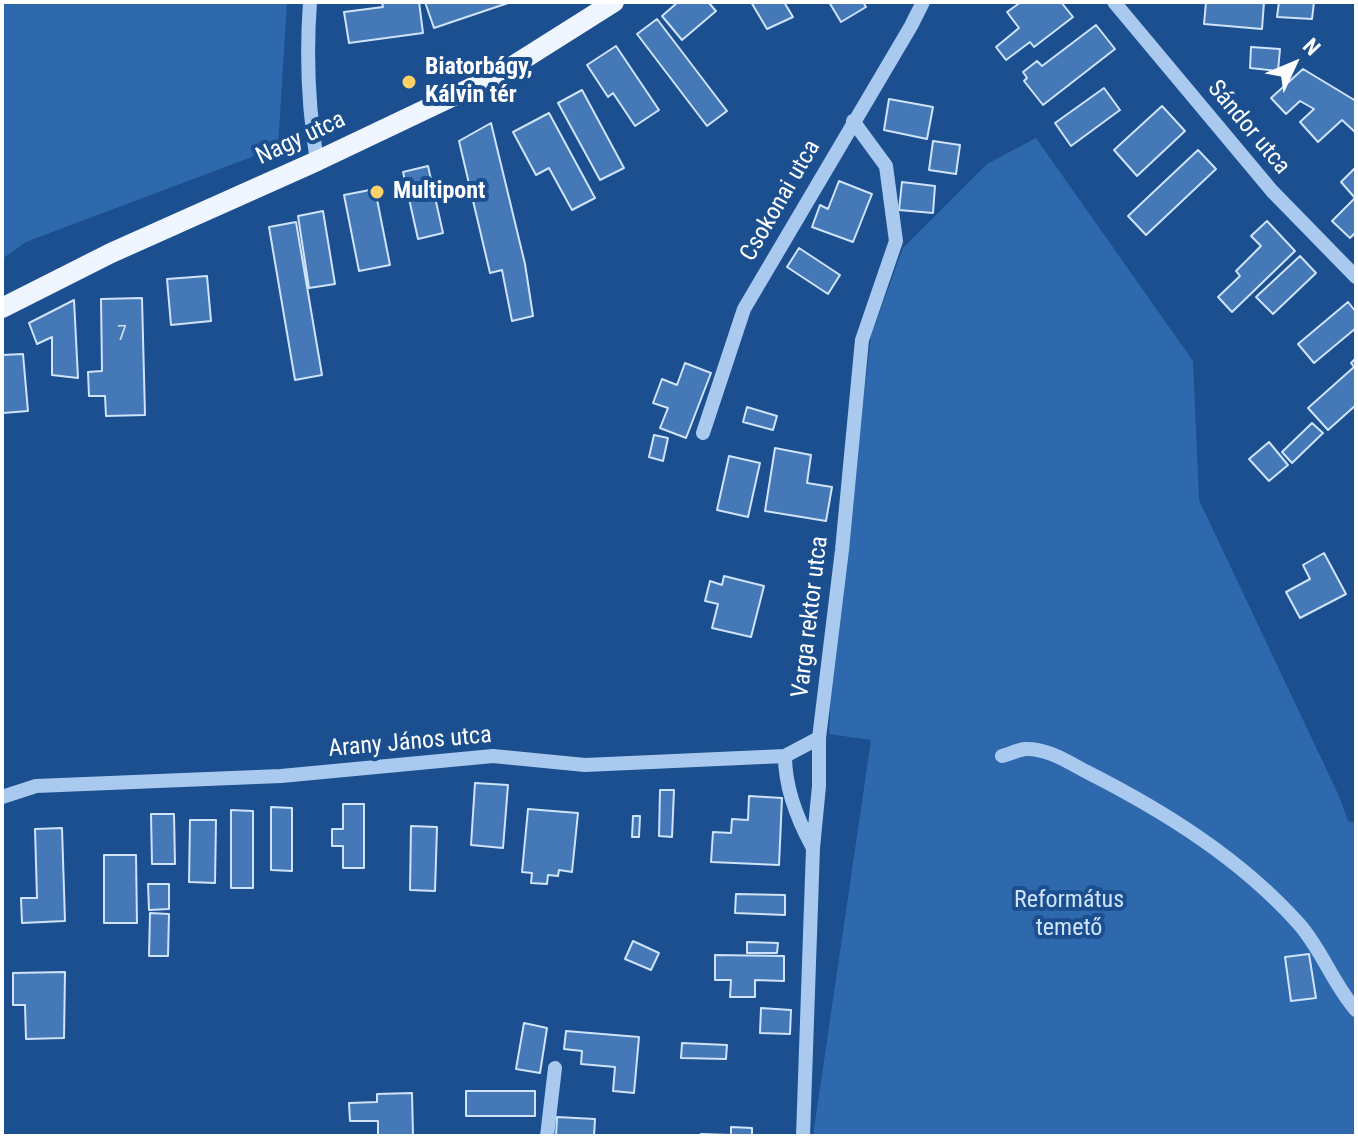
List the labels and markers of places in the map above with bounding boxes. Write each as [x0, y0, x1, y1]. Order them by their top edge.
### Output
place label: Biatorbágy, Kálvin tér [425, 54, 533, 110]
marker: Biatorbágy, Kálvin tér [400, 73, 418, 91]
place label: Multipont [393, 178, 485, 206]
marker: Multipont [368, 183, 386, 201]

